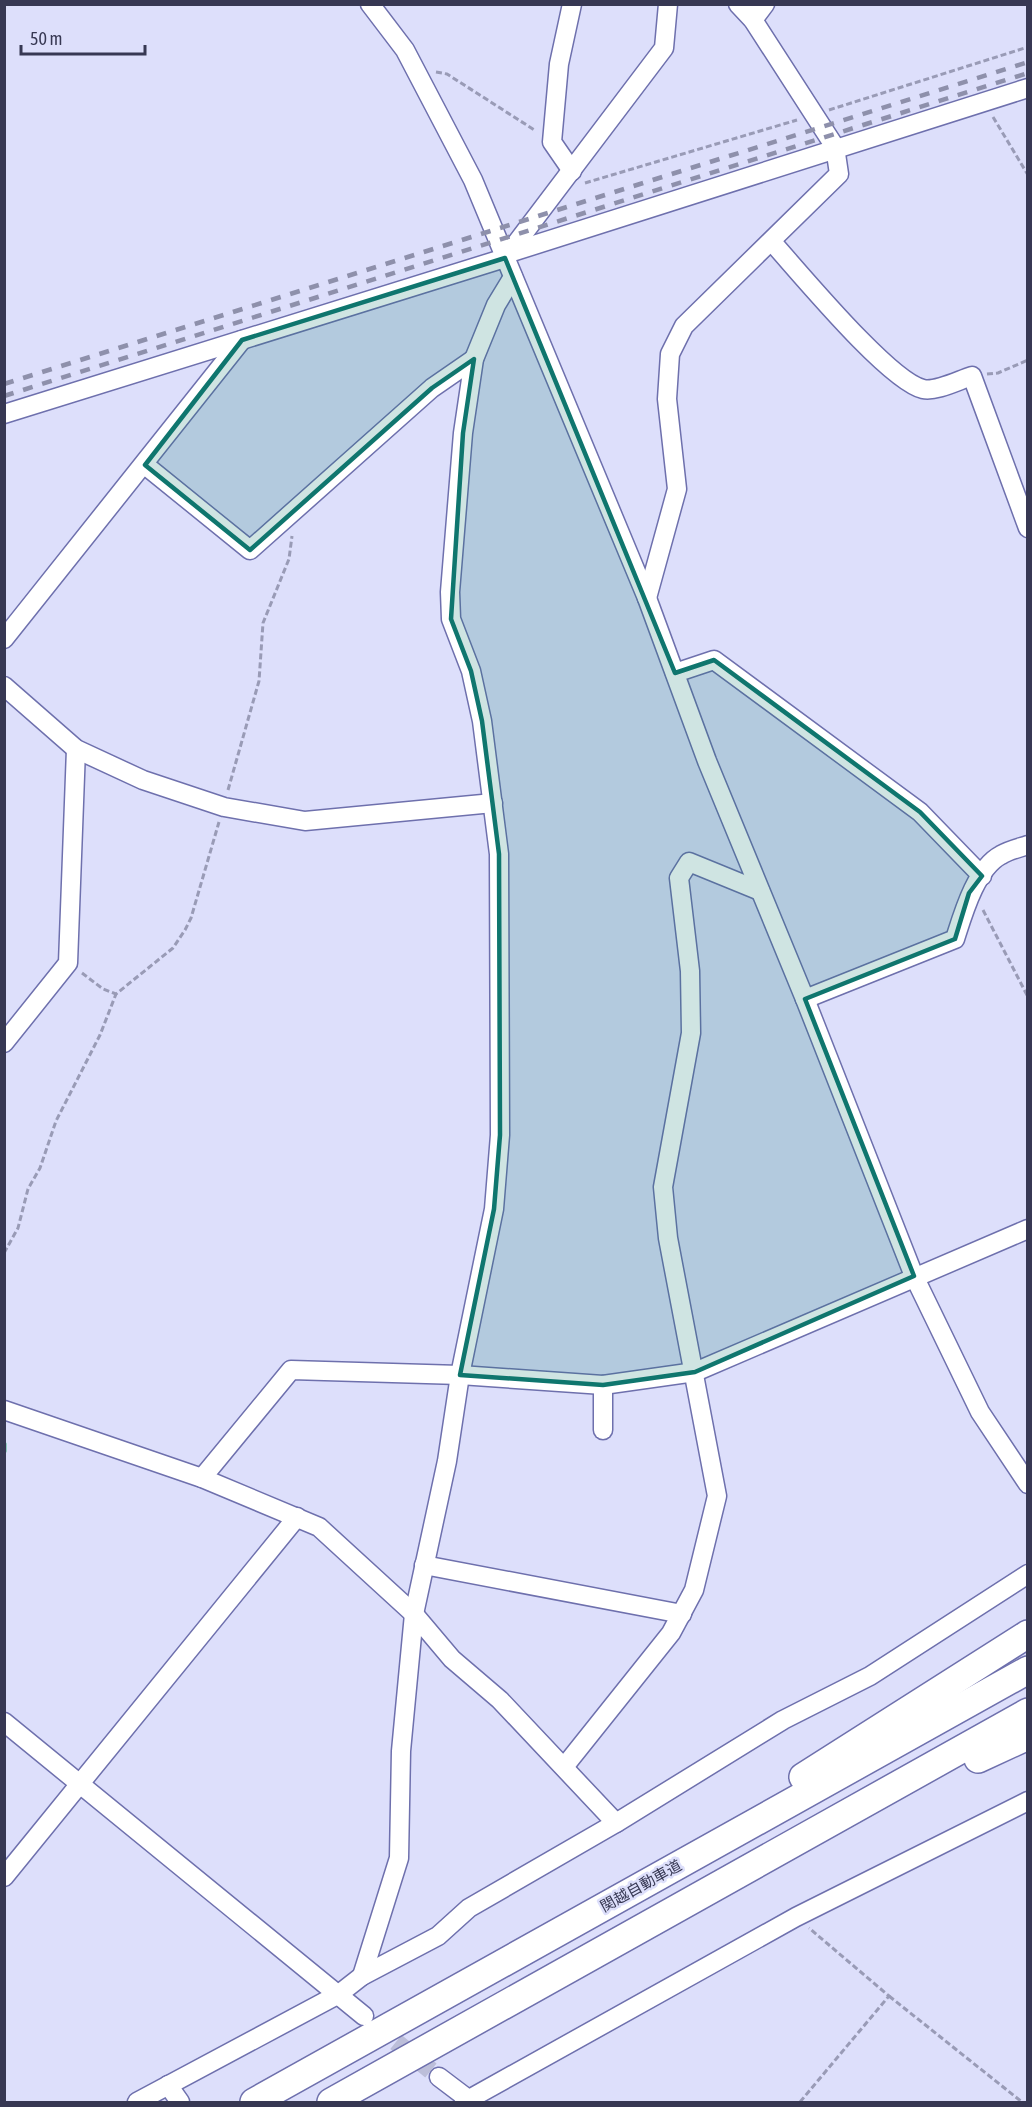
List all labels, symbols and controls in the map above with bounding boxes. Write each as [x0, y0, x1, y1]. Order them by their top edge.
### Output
scale bar [21, 18, 146, 56]
text: 50 m [30, 28, 62, 49]
street label: 関越自動車道 [597, 1856, 684, 1915]

